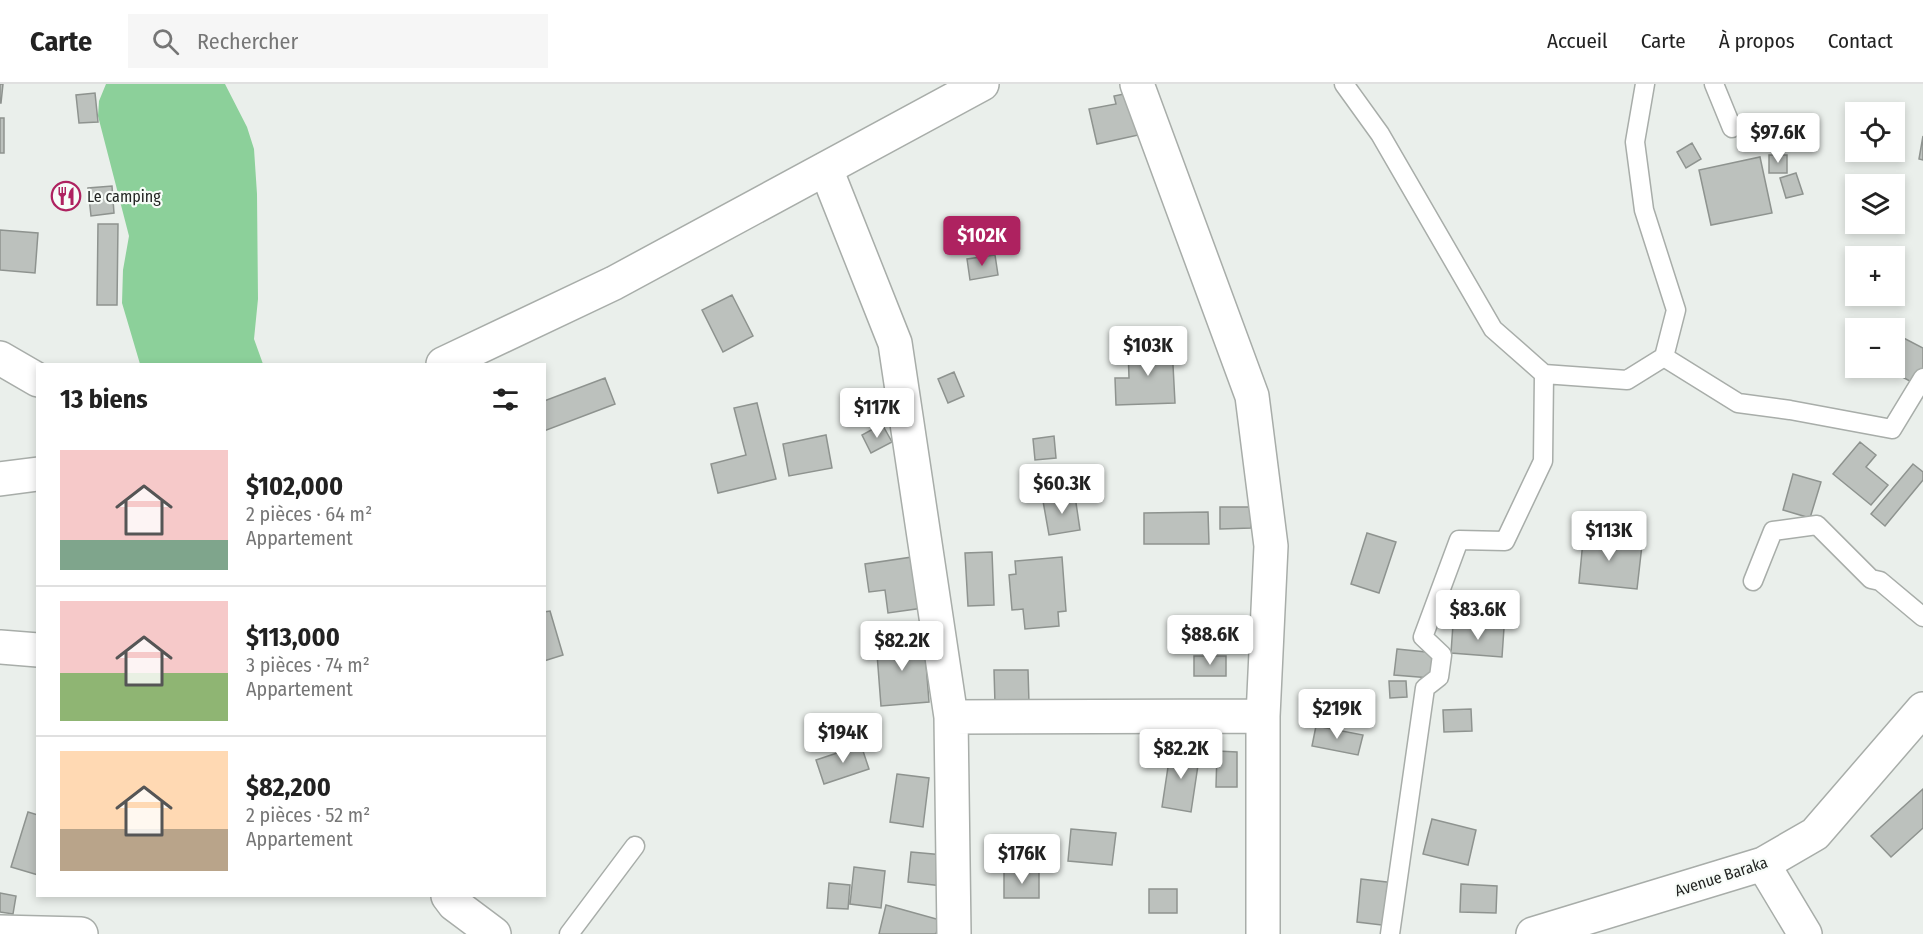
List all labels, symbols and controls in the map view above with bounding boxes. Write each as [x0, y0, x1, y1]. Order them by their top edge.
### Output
search box [128, 14, 548, 68]
text: Carte [30, 25, 92, 58]
icon: search [149, 25, 182, 58]
text: Rechercher [197, 28, 298, 55]
text: Accueil [1547, 28, 1608, 54]
text: Carte [1641, 28, 1686, 54]
text: À propos [1719, 28, 1795, 54]
text: Contact [1828, 28, 1893, 54]
map controls [1845, 102, 1905, 378]
button: locate [1845, 102, 1905, 162]
pin: $97.6K [1729, 113, 1827, 164]
text: $97.6K [1751, 120, 1805, 144]
button: layers [1845, 174, 1905, 234]
restaurant icon: Le camping [50, 180, 82, 212]
place label: Le camping [87, 187, 161, 206]
pin: $102K [940, 216, 1024, 267]
text: $102K [957, 223, 1007, 247]
button: + [1845, 246, 1905, 306]
button: − [1845, 318, 1905, 378]
pin: $103K [1106, 326, 1190, 377]
text: $103K [1123, 333, 1173, 357]
icon: filters [489, 383, 522, 416]
text: 13 biens [60, 384, 148, 415]
pin: $117K [835, 388, 919, 439]
text: $117K [854, 395, 900, 419]
pin: $60.3K [1013, 464, 1111, 515]
text: $102,000 [246, 471, 343, 502]
text: $60.3K [1033, 471, 1091, 495]
icon: home [108, 474, 180, 546]
text: 2 pièces · 64 m² [246, 502, 372, 526]
pin: $113K [1567, 511, 1651, 562]
text: $113K [1586, 518, 1632, 542]
text: Appartement [246, 526, 353, 550]
pin: $83.6K [1429, 590, 1527, 641]
text: $83.6K [1450, 597, 1506, 621]
pin: $88.6K [1161, 615, 1259, 666]
pin: $82.2K [853, 621, 951, 672]
text: $113,000 [246, 622, 340, 653]
text: $88.6K [1181, 622, 1239, 646]
icon: home [108, 625, 180, 697]
text: $82.2K [874, 628, 930, 652]
text: 3 pièces · 74 m² [246, 653, 370, 677]
text: Appartement [246, 677, 353, 701]
pin: $219K [1295, 689, 1379, 740]
text: $219K [1312, 696, 1362, 720]
pin: $194K [801, 713, 885, 764]
text: $194K [818, 720, 868, 744]
pin: $82.2K [1132, 729, 1230, 780]
text: $82.2K [1153, 736, 1209, 760]
text: $82,200 [246, 772, 331, 803]
icon: home [108, 775, 180, 847]
text: 2 pièces · 52 m² [246, 803, 370, 827]
text: Appartement [246, 827, 353, 851]
pin: $176K [980, 834, 1064, 885]
text: $176K [998, 841, 1046, 865]
street label: Avenue Baraka [1672, 852, 1770, 900]

